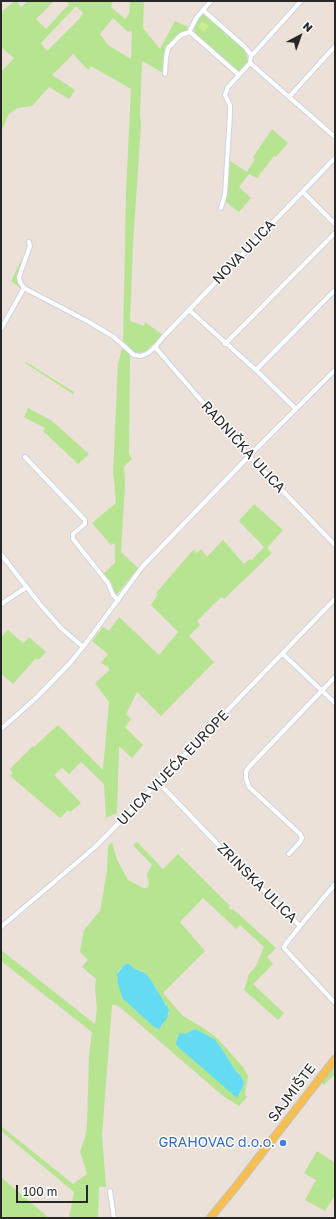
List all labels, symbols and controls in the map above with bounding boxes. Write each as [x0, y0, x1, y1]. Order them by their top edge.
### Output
north arrow [280, 16, 320, 56]
text: N [301, 19, 316, 34]
street label: NOVA ULICA [209, 216, 279, 288]
street label: RADNIČKA ULICA [198, 398, 288, 496]
street label: ULICA VIJEĆA EUROPE [114, 707, 232, 829]
street label: ZRINSKA ULICA [214, 840, 300, 926]
street label: SAJMIŠTE [265, 1061, 319, 1125]
place label: GRAHOVAC d.o.o. [158, 1135, 275, 1151]
marker: GRAHOVAC d.o.o. [278, 1138, 288, 1148]
scale bar [18, 1177, 90, 1203]
text: 100 m [23, 1184, 57, 1199]

